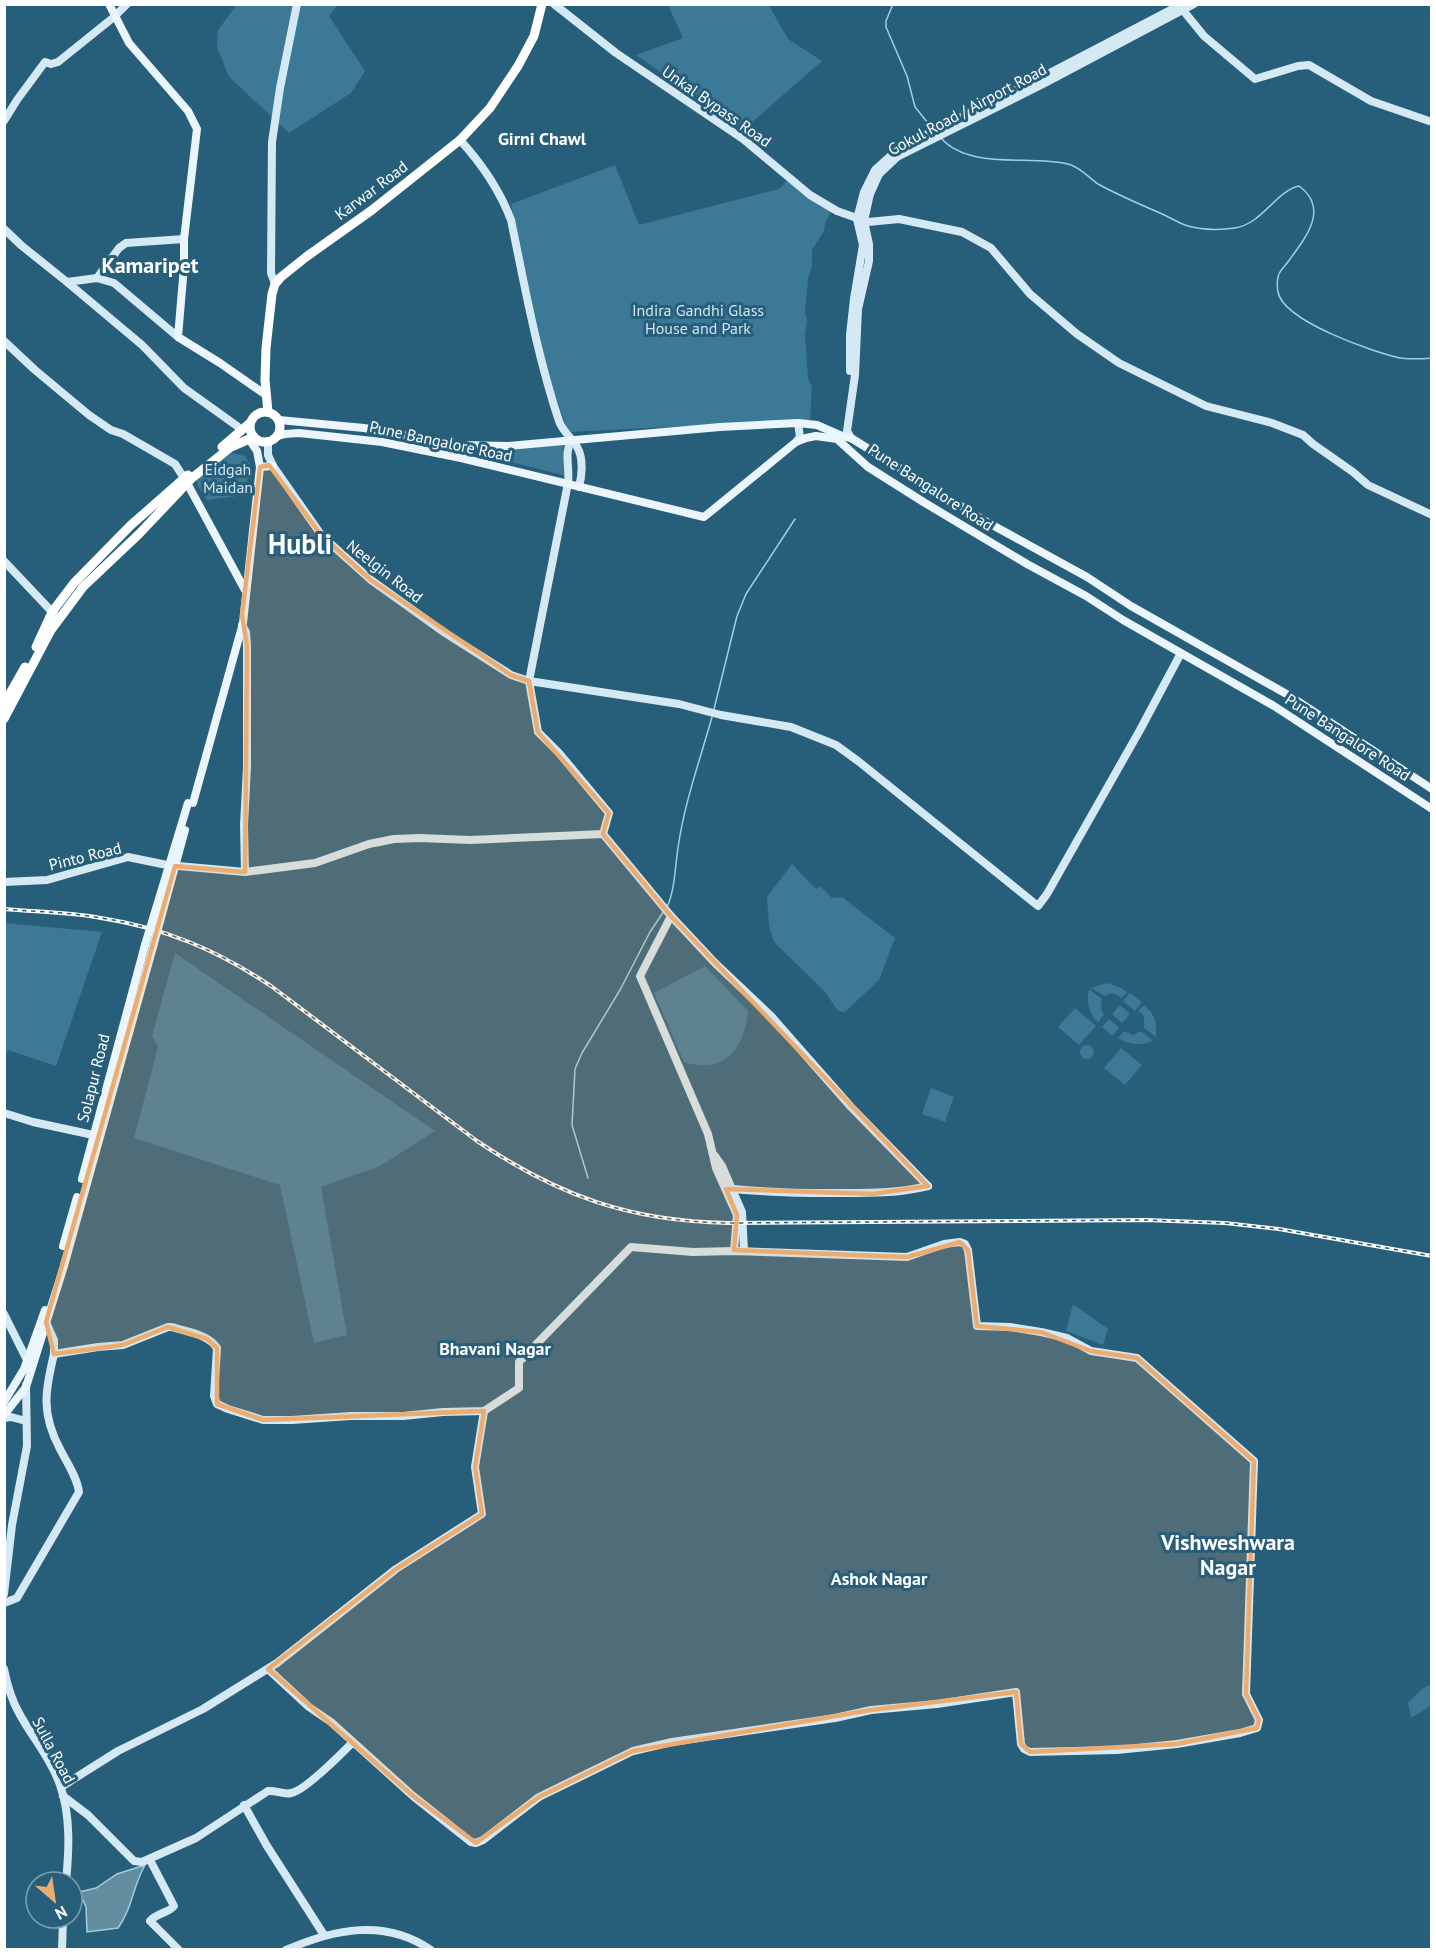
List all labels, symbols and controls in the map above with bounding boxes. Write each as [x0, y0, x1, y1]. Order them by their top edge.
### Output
street label: Gokul Road / Airport Road [884, 59, 1050, 159]
street label: Unkal Bypass Road [659, 61, 775, 151]
district label: Girni Chawl [498, 127, 587, 150]
street label: Karwar Road [331, 156, 411, 224]
district label: Kamaripet [101, 251, 199, 279]
park label: Indira Gandhi Glass House and Park [632, 300, 764, 338]
street label: Pune Bangalore Road [368, 416, 514, 466]
street label: Pune Bangalore Road [864, 439, 998, 535]
park label: Eidgah Maidan [203, 459, 253, 497]
district label: Hubli [268, 525, 332, 562]
street label: Neelgin Road [343, 535, 427, 607]
street label: Pune Bangalore Road [1281, 689, 1415, 785]
street label: Pinto Road [47, 837, 123, 875]
street label: Solapur Road [72, 1032, 114, 1124]
district label: Bhavani Nagar [439, 1337, 552, 1360]
district label: Vishweshwara Nagar [1160, 1528, 1295, 1581]
district label: Ashok Nagar [831, 1567, 928, 1590]
street label: Sulla Road [28, 1713, 80, 1787]
north arrow [24, 1870, 84, 1930]
text: N [52, 1902, 71, 1924]

